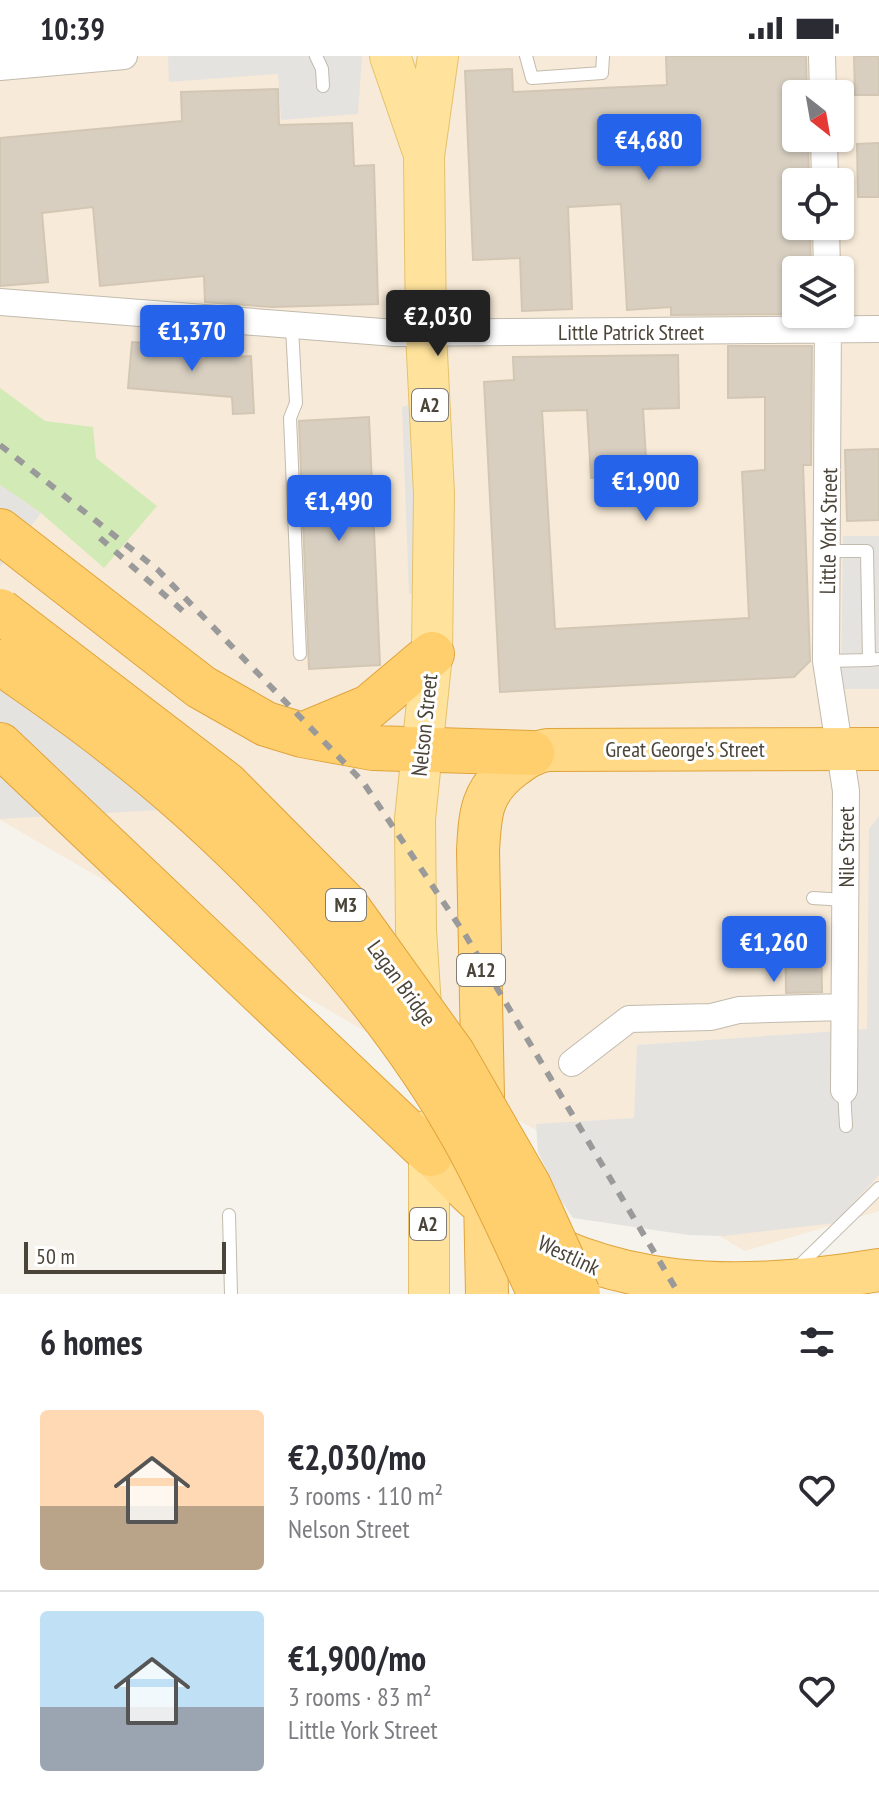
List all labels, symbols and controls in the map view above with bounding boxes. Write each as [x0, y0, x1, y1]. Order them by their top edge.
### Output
text: 10:39 [40, 9, 105, 48]
north arrow [782, 80, 854, 152]
map controls [782, 80, 854, 328]
pin: €4,680 [584, 114, 714, 182]
text: €4,680 [615, 123, 683, 156]
button: locate [782, 168, 854, 240]
button: layers [782, 256, 854, 328]
pin: €2,030 [373, 290, 503, 358]
text: €2,030 [404, 299, 472, 332]
pin: €1,370 [127, 305, 257, 373]
text: €1,370 [158, 314, 226, 347]
street label: Little Patrick Street [558, 318, 704, 346]
road number: A2 [412, 389, 448, 421]
pin: €1,900 [581, 455, 711, 523]
text: €1,900 [612, 464, 680, 497]
street label: Little York Street [813, 467, 843, 595]
pin: €1,490 [274, 475, 404, 543]
text: €1,490 [305, 484, 373, 517]
street label: Nelson Street [405, 672, 443, 778]
street label: Great George's Street [605, 735, 765, 763]
street label: Nile Street [832, 806, 860, 888]
road number: M3 [326, 889, 366, 921]
pin: €1,260 [709, 916, 839, 984]
text: €1,260 [740, 925, 808, 958]
street label: Lagan Bridge [361, 935, 443, 1031]
road number: A12 [457, 954, 505, 986]
road number: A2 [410, 1208, 446, 1240]
street label: Westlink [534, 1229, 605, 1282]
scale bar [24, 1238, 226, 1274]
text: 50 m [36, 1242, 75, 1270]
text: 6 homes [40, 1320, 143, 1364]
icon: filters [795, 1320, 839, 1364]
text: €2,030/mo [288, 1435, 426, 1479]
icon: home [104, 1442, 200, 1538]
icon: heart [795, 1468, 839, 1512]
text: 3 rooms · 110 m² [288, 1479, 443, 1512]
text: Nelson Street [288, 1512, 410, 1545]
text: €1,900/mo [288, 1636, 426, 1680]
icon: home [104, 1643, 200, 1739]
icon: heart [795, 1669, 839, 1713]
text: 3 rooms · 83 m² [288, 1680, 432, 1713]
text: Little York Street [288, 1713, 438, 1746]

